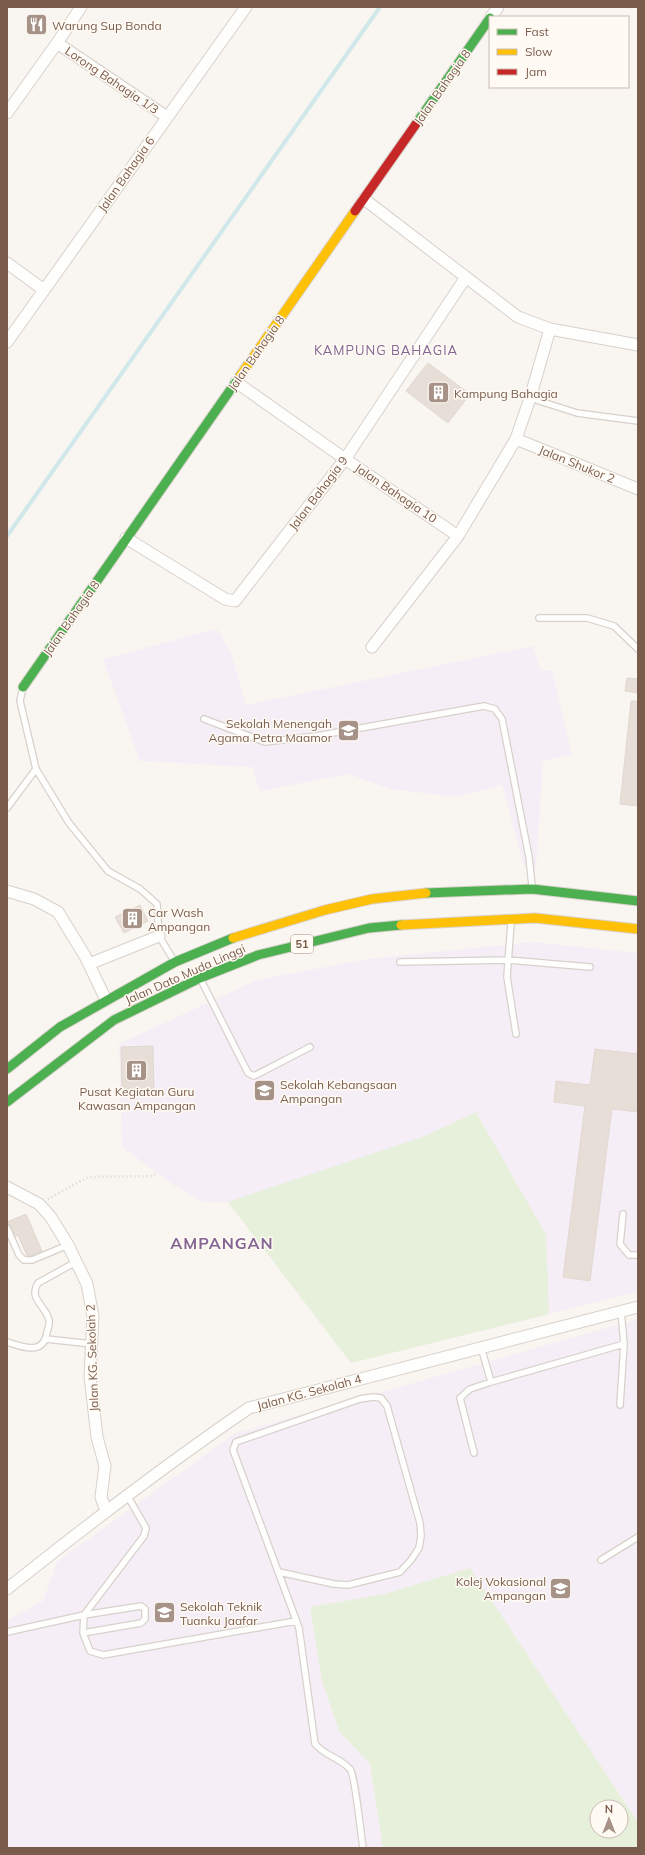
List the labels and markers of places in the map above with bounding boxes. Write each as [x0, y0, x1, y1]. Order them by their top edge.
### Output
restaurant icon: Warung Sup Bonda [24, 12, 50, 38]
place label: Warung Sup Bonda [52, 18, 162, 33]
building icon: Kampung Bahagia [425, 380, 451, 406]
place label: Kampung Bahagia [454, 386, 558, 401]
place label: Sekolah Menengah Agama Petra Maamor [209, 716, 333, 745]
school or university icon: Sekolah Menengah Agama Petra Maamor [335, 717, 361, 743]
place label: Car Wash Ampangan [148, 905, 210, 934]
building icon: Car Wash Ampangan [119, 906, 145, 932]
building icon: Pusat Kegiatan Guru Kawasan Ampangan [124, 1057, 150, 1083]
place label: Sekolah Kebangsaan Ampangan [280, 1077, 397, 1106]
school or university icon: Sekolah Kebangsaan Ampangan [251, 1078, 277, 1104]
place label: Pusat Kegiatan Guru Kawasan Ampangan [78, 1084, 196, 1113]
place label: Kolej Vokasional Ampangan [456, 1574, 546, 1603]
school or university icon: Kolej Vokasional Ampangan [548, 1575, 574, 1601]
place label: Sekolah Teknik Tuanku Jaafar [180, 1599, 263, 1628]
school or university icon: Sekolah Teknik Tuanku Jaafar [152, 1600, 178, 1626]

